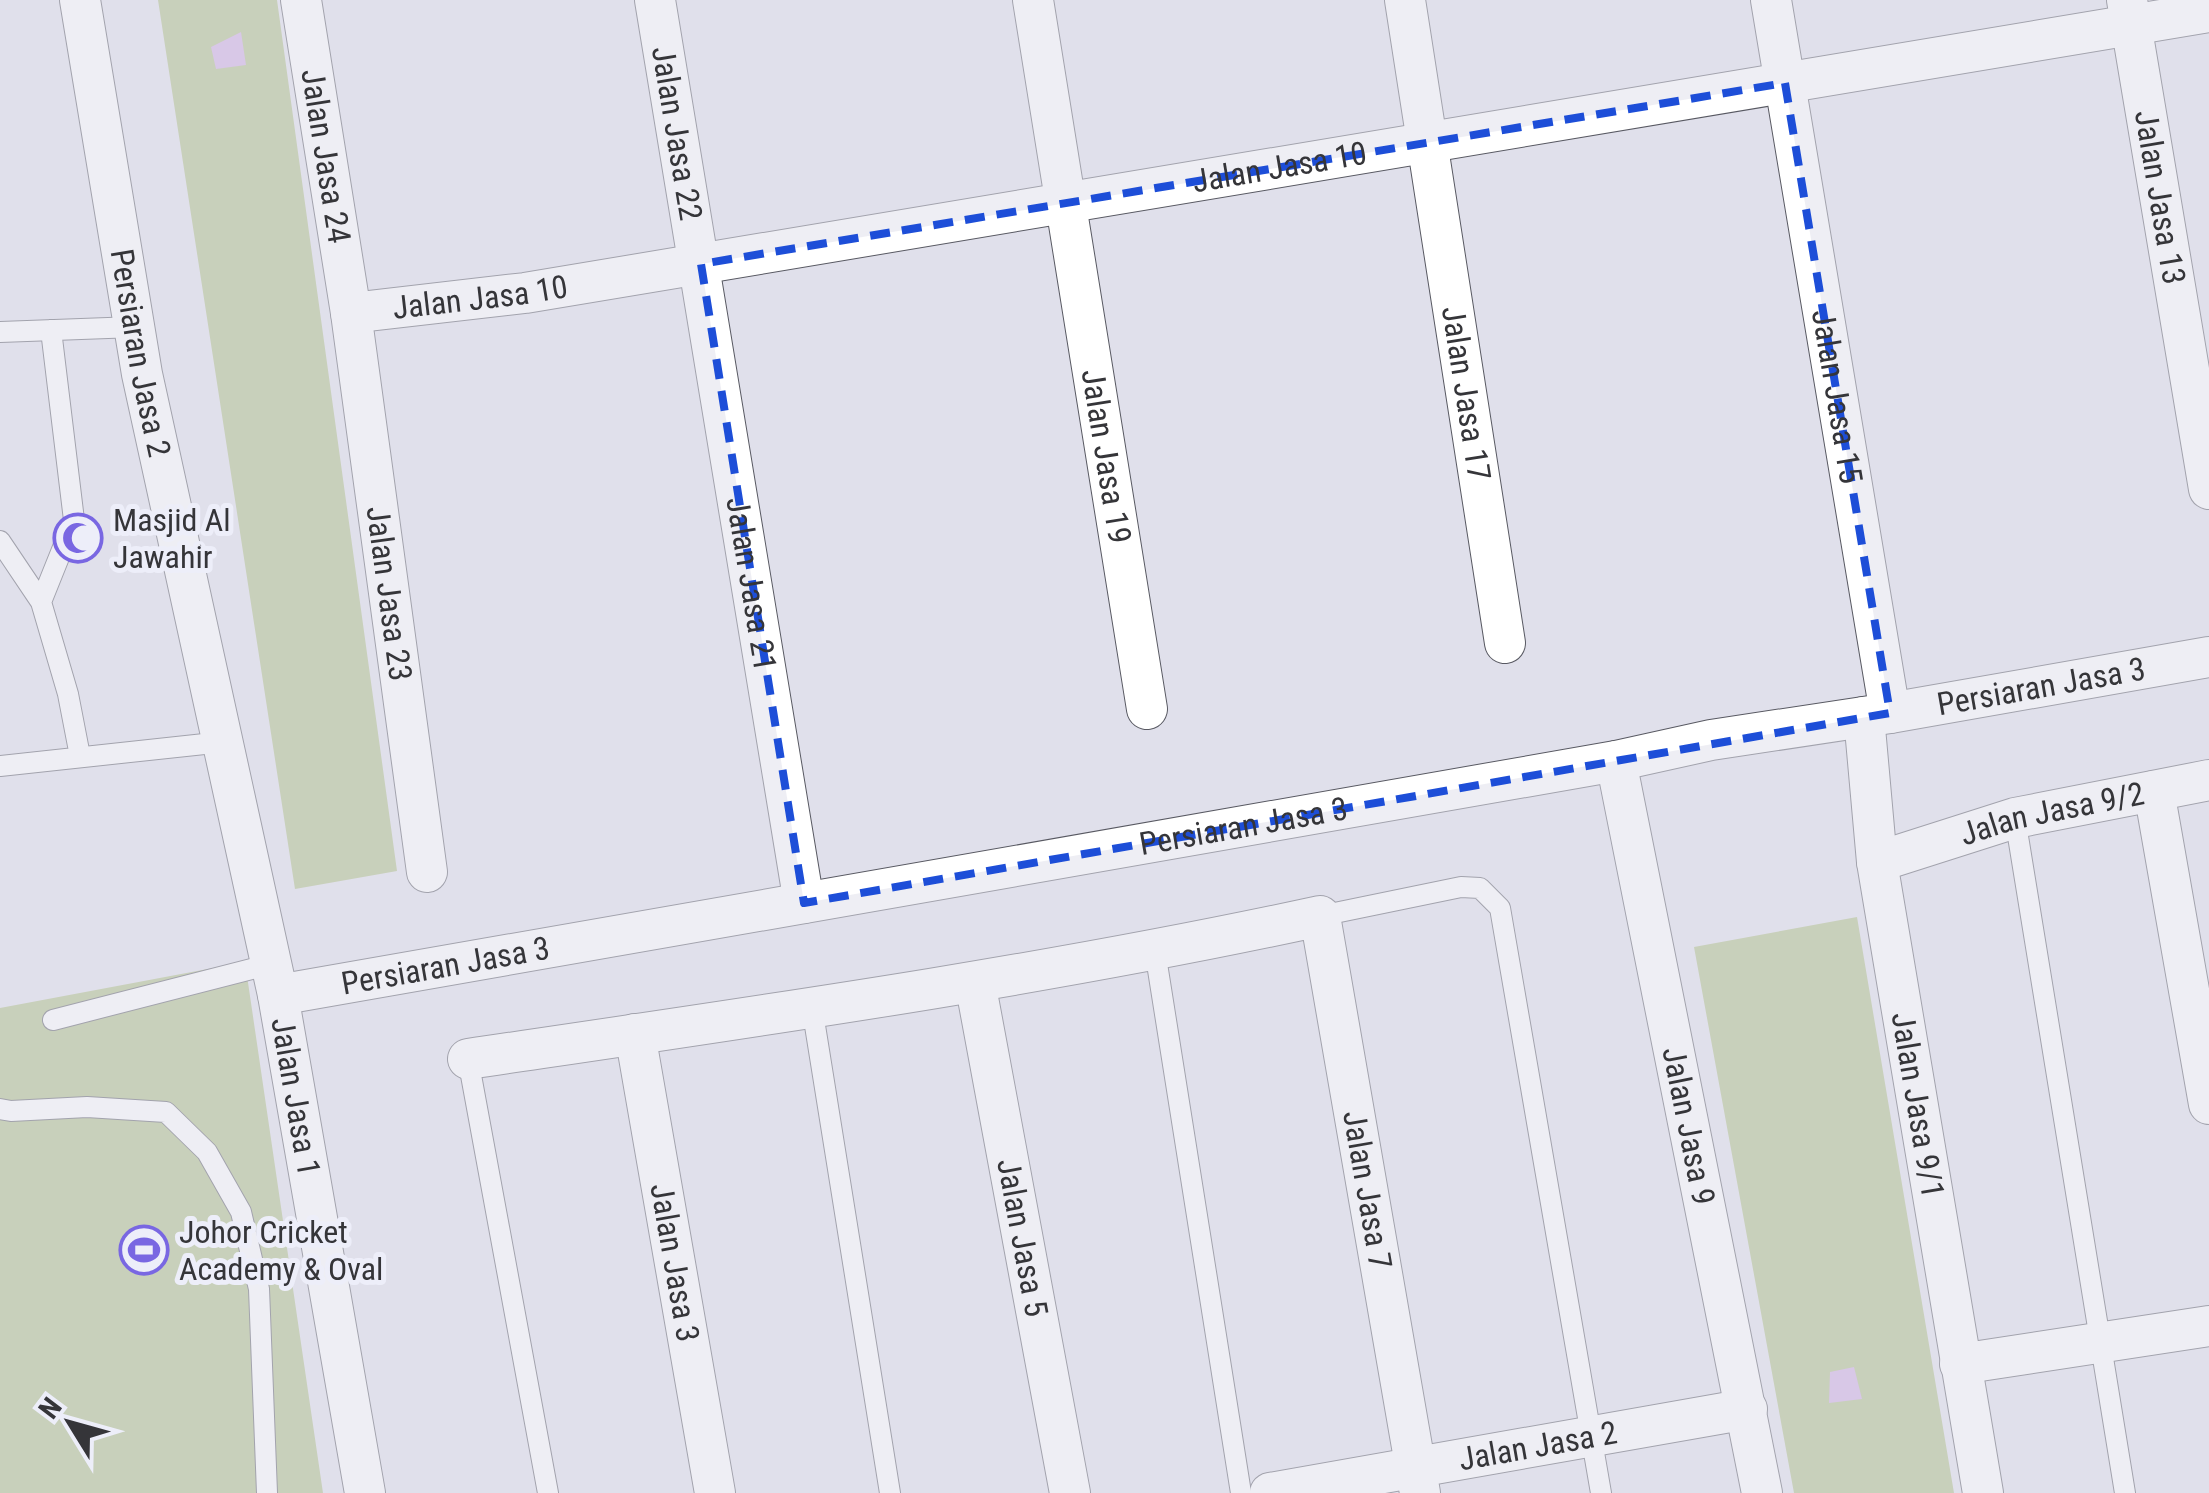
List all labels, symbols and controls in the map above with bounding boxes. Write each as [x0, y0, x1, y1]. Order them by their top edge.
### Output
street label: Jalan Jasa 22 [644, 43, 710, 223]
street label: Jalan Jasa 24 [293, 66, 359, 246]
street label: Jalan Jasa 13 [2127, 107, 2193, 287]
street label: Jalan Jasa 10 [1190, 134, 1369, 200]
street label: Persiaran Jasa 2 [103, 246, 179, 460]
street label: Jalan Jasa 10 [391, 267, 570, 327]
street label: Jalan Jasa 17 [1434, 303, 1498, 483]
street label: Jalan Jasa 15 [1804, 307, 1870, 486]
street label: Jalan Jasa 19 [1074, 366, 1139, 546]
street label: Jalan Jasa 21 [718, 494, 784, 674]
place label: Masjid Al Jawahir [113, 501, 231, 576]
street label: Jalan Jasa 23 [358, 504, 420, 683]
mosque icon: Masjid Al Jawahir [52, 512, 104, 564]
street label: Persiaran Jasa 3 [1934, 650, 2148, 723]
street label: Jalan Jasa 9/2 [1955, 774, 2147, 853]
street label: Persiaran Jasa 3 [1136, 789, 1350, 863]
street label: Persiaran Jasa 3 [338, 929, 553, 1003]
street label: Jalan Jasa 9/1 [1884, 1009, 1952, 1201]
street label: Jalan Jasa 1 [263, 1014, 328, 1179]
street label: Jalan Jasa 9 [1654, 1044, 1723, 1208]
street label: Jalan Jasa 7 [1335, 1108, 1400, 1272]
street label: Jalan Jasa 5 [989, 1155, 1056, 1320]
street label: Jalan Jasa 3 [642, 1180, 707, 1345]
place label: Johor Cricket Academy & Oval [179, 1213, 383, 1288]
sports icon: Johor Cricket Academy & Oval [118, 1224, 170, 1276]
north arrow [20, 1373, 120, 1473]
text: N [32, 1391, 69, 1425]
street label: Jalan Jasa 2 [1456, 1413, 1620, 1478]

